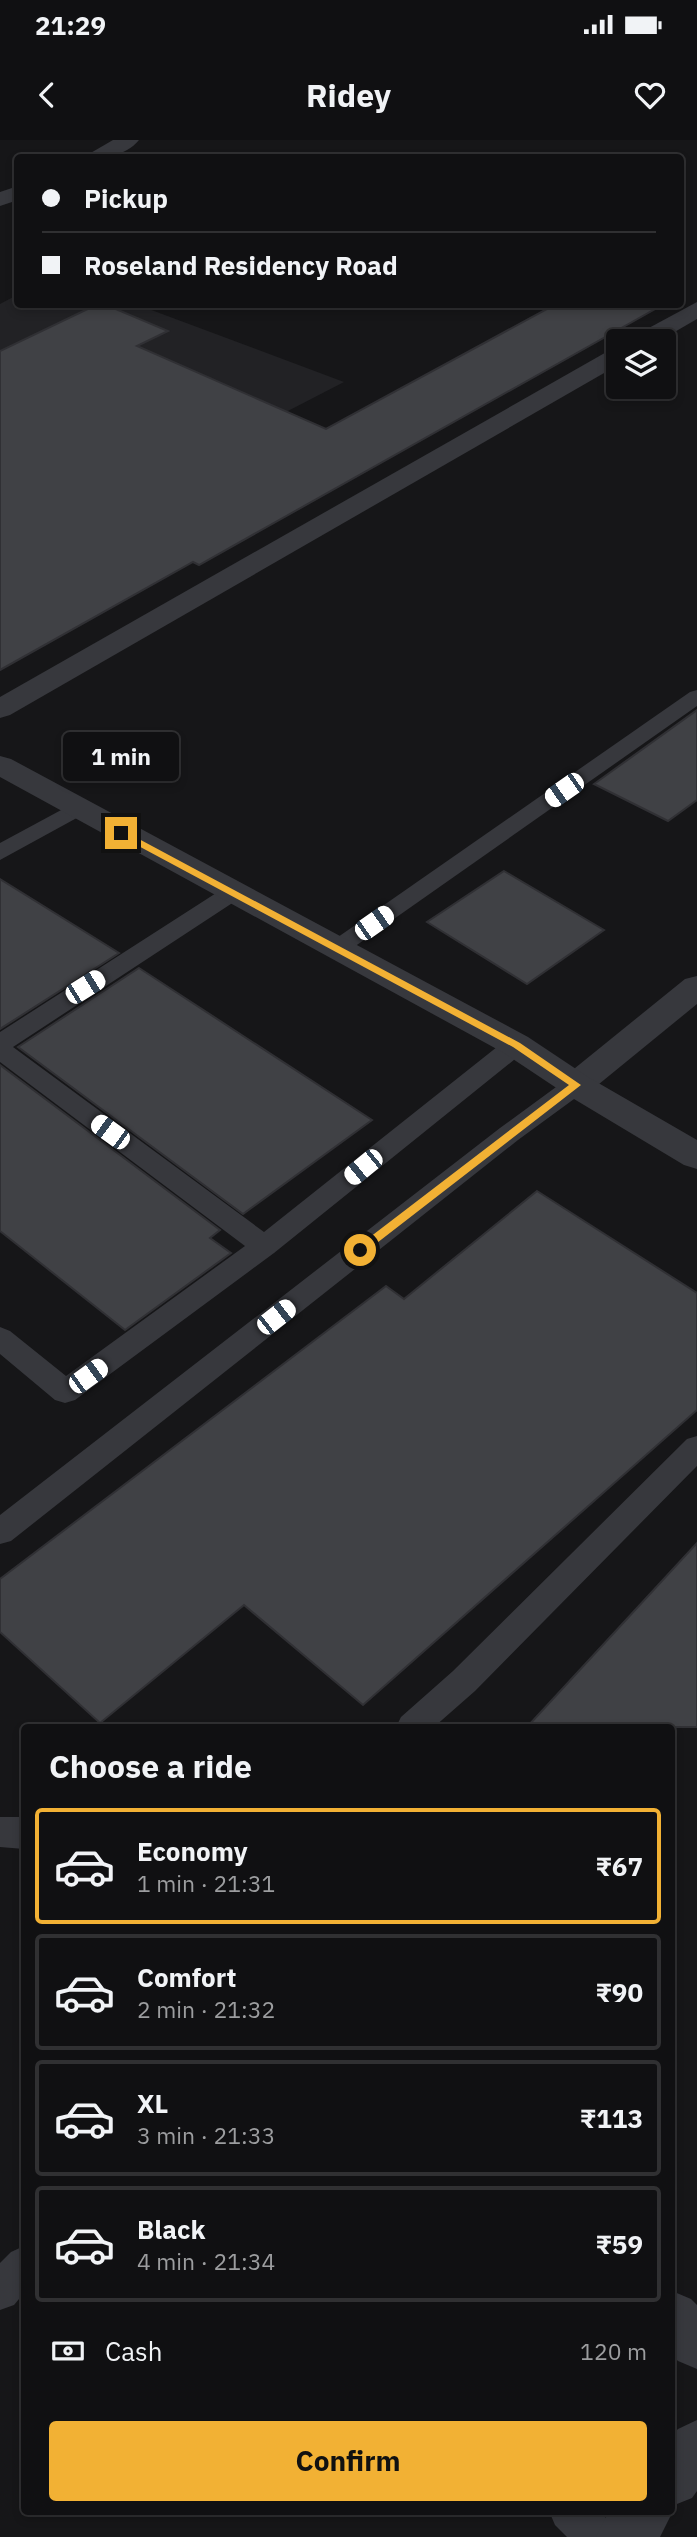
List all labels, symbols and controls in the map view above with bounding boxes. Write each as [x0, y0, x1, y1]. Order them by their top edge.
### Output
text: 21:29 [35, 8, 106, 42]
text: Ridey [306, 74, 391, 116]
icon: back [28, 76, 66, 114]
icon: heart [631, 76, 669, 114]
text: Pickup [84, 181, 168, 215]
text: Roseland Residency Road [84, 248, 398, 282]
map controls [606, 329, 676, 399]
button: layers [606, 329, 676, 399]
callout: 1 min [63, 732, 179, 780]
text: 1 min [91, 741, 151, 771]
car [541, 769, 588, 811]
route end [105, 817, 137, 849]
car [351, 902, 398, 944]
car [62, 967, 109, 1007]
car [87, 1111, 134, 1153]
car [341, 1146, 386, 1188]
route start [344, 1234, 376, 1266]
car [253, 1296, 300, 1338]
car [65, 1355, 112, 1397]
text: Choose a ride [49, 1745, 252, 1787]
text: Economy [137, 1834, 248, 1868]
icon: car [53, 1835, 116, 1898]
text: ₹67 [595, 1849, 643, 1883]
text: 1 min · 21:31 [137, 1868, 275, 1898]
text: Comfort [137, 1960, 236, 1994]
icon: car [53, 1961, 116, 2024]
text: ₹90 [595, 1975, 643, 2009]
text: 2 min · 21:32 [137, 1994, 275, 2024]
text: XL [137, 2086, 168, 2120]
icon: car [53, 2087, 116, 2150]
text: ₹113 [580, 2101, 643, 2135]
text: 3 min · 21:33 [137, 2120, 275, 2150]
text: Black [137, 2212, 205, 2246]
icon: car [53, 2213, 116, 2276]
text: ₹59 [595, 2227, 643, 2261]
text: 4 min · 21:34 [137, 2246, 275, 2276]
icon: cash [49, 2332, 87, 2370]
text: Cash [105, 2334, 162, 2368]
text: 120 m [580, 2336, 647, 2366]
button: Confirm [49, 2421, 647, 2501]

